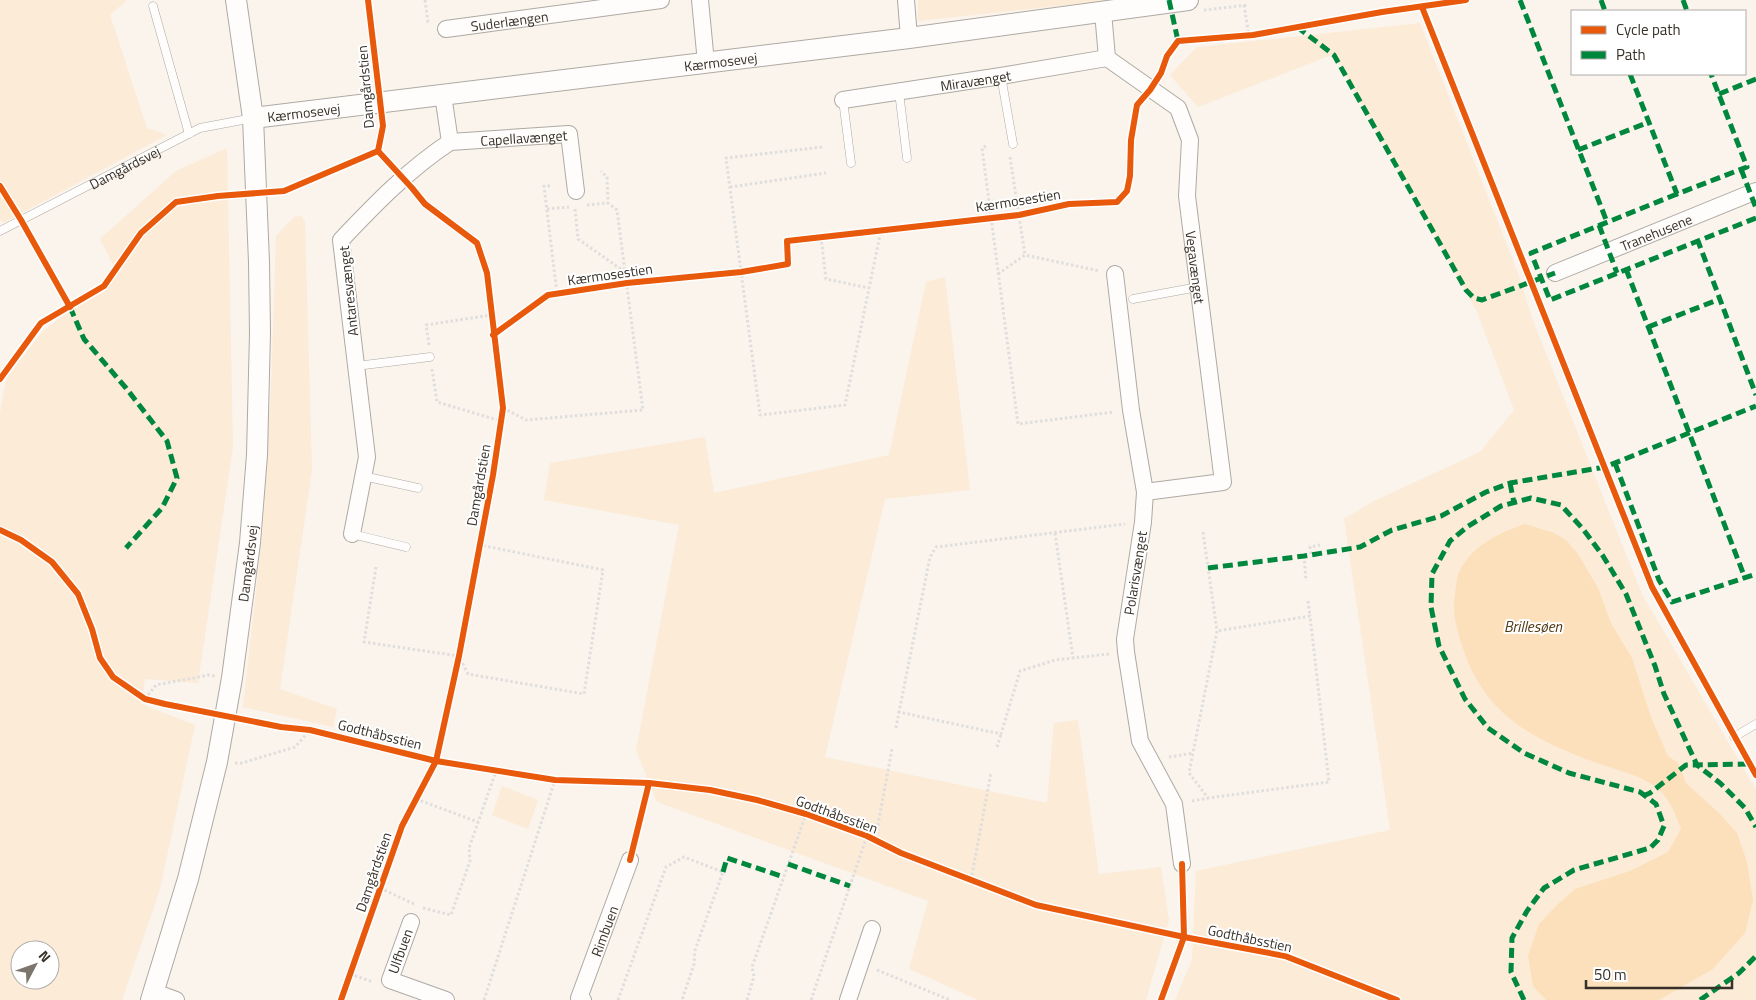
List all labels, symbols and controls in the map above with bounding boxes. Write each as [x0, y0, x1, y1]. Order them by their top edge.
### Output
street label: Suderlængen [469, 5, 550, 36]
legend [1571, 10, 1746, 75]
text: Cycle path [1616, 18, 1681, 41]
text: Path [1616, 43, 1646, 66]
street label: Damgårdstien [351, 45, 379, 129]
street label: Kærmosevej [683, 46, 758, 76]
street label: Miravænget [939, 64, 1013, 96]
street label: Kærmosevej [266, 97, 341, 127]
street label: Capellavænget [480, 124, 568, 150]
street label: Damgårdsvej [85, 140, 164, 194]
street label: Kærmosestien [974, 183, 1062, 217]
street label: Tranehusene [1617, 208, 1695, 256]
street label: Vegavænget [1181, 229, 1211, 305]
street label: Antaresvænget [333, 245, 363, 337]
street label: Kærmosestien [566, 258, 654, 290]
street label: Damgårdstien [460, 442, 496, 528]
street label: Damgårdsvej [232, 524, 262, 603]
street label: Polarisvænget [1118, 529, 1152, 616]
water label: Brillesøen [1504, 615, 1563, 638]
street label: Godthåbsstien [336, 713, 424, 755]
street label: Godthåbsstien [793, 789, 881, 839]
street label: Damgårdstien [350, 829, 396, 915]
street label: Rimbuen [585, 902, 623, 959]
street label: Godthåbsstien [1206, 919, 1294, 957]
street label: Ulfbuen [382, 926, 418, 976]
north arrow [10, 940, 60, 990]
text: N [34, 946, 56, 967]
scale bar [1586, 958, 1732, 990]
text: 50 m [1594, 963, 1627, 986]

